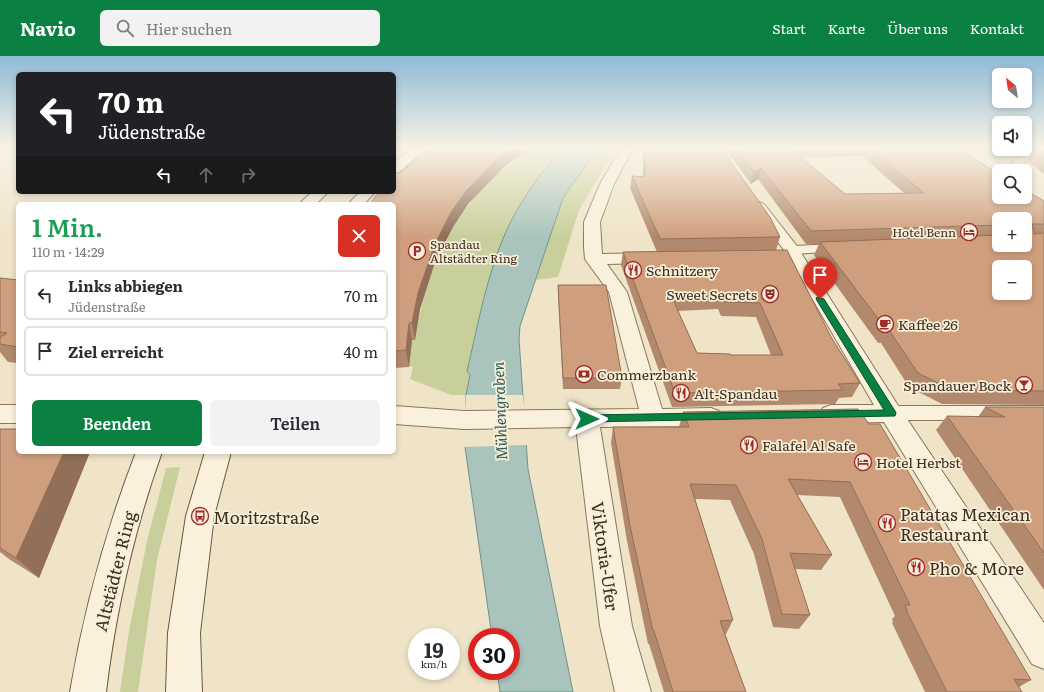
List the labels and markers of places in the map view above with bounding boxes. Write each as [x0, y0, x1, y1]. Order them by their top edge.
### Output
hotel icon: Hotel Benn [959, 222, 979, 242]
place label: Hotel Benn [892, 223, 956, 241]
place label: Spandau Altstädter Ring [430, 235, 518, 267]
parking icon: Spandau Altstädter Ring [407, 241, 427, 261]
pin [803, 258, 837, 299]
restaurant icon: Schnitzery [623, 260, 643, 280]
place label: Schnitzery [646, 260, 719, 280]
place label: Sweet Secrets [666, 284, 757, 304]
theatre icon: Sweet Secrets [760, 284, 780, 304]
cafe icon: Kaffee 26 [875, 314, 895, 334]
place label: Kaffee 26 [898, 314, 958, 334]
bank icon: Commerzbank [574, 364, 594, 384]
place label: Commerzbank [597, 364, 697, 384]
place label: Spandauer Bock [903, 375, 1011, 395]
bar icon: Spandauer Bock [1014, 375, 1034, 395]
restaurant icon: Alt-Spandau [671, 383, 691, 403]
place label: Alt-Spandau [694, 383, 777, 403]
restaurant icon: Falafel Al Safe [739, 435, 759, 455]
place label: Falafel Al Safe [762, 435, 856, 455]
hotel icon: Hotel Herbst [853, 452, 873, 472]
place label: Hotel Herbst [876, 452, 961, 472]
place label: Patatas Mexican Restaurant [900, 501, 1031, 546]
place label: Moritzstraße [213, 504, 320, 529]
bus stop icon: Moritzstraße [190, 506, 210, 526]
restaurant icon: Patatas Mexican Restaurant [877, 513, 897, 533]
place label: Pho & More [929, 555, 1024, 580]
restaurant icon: Pho & More [906, 557, 926, 577]

